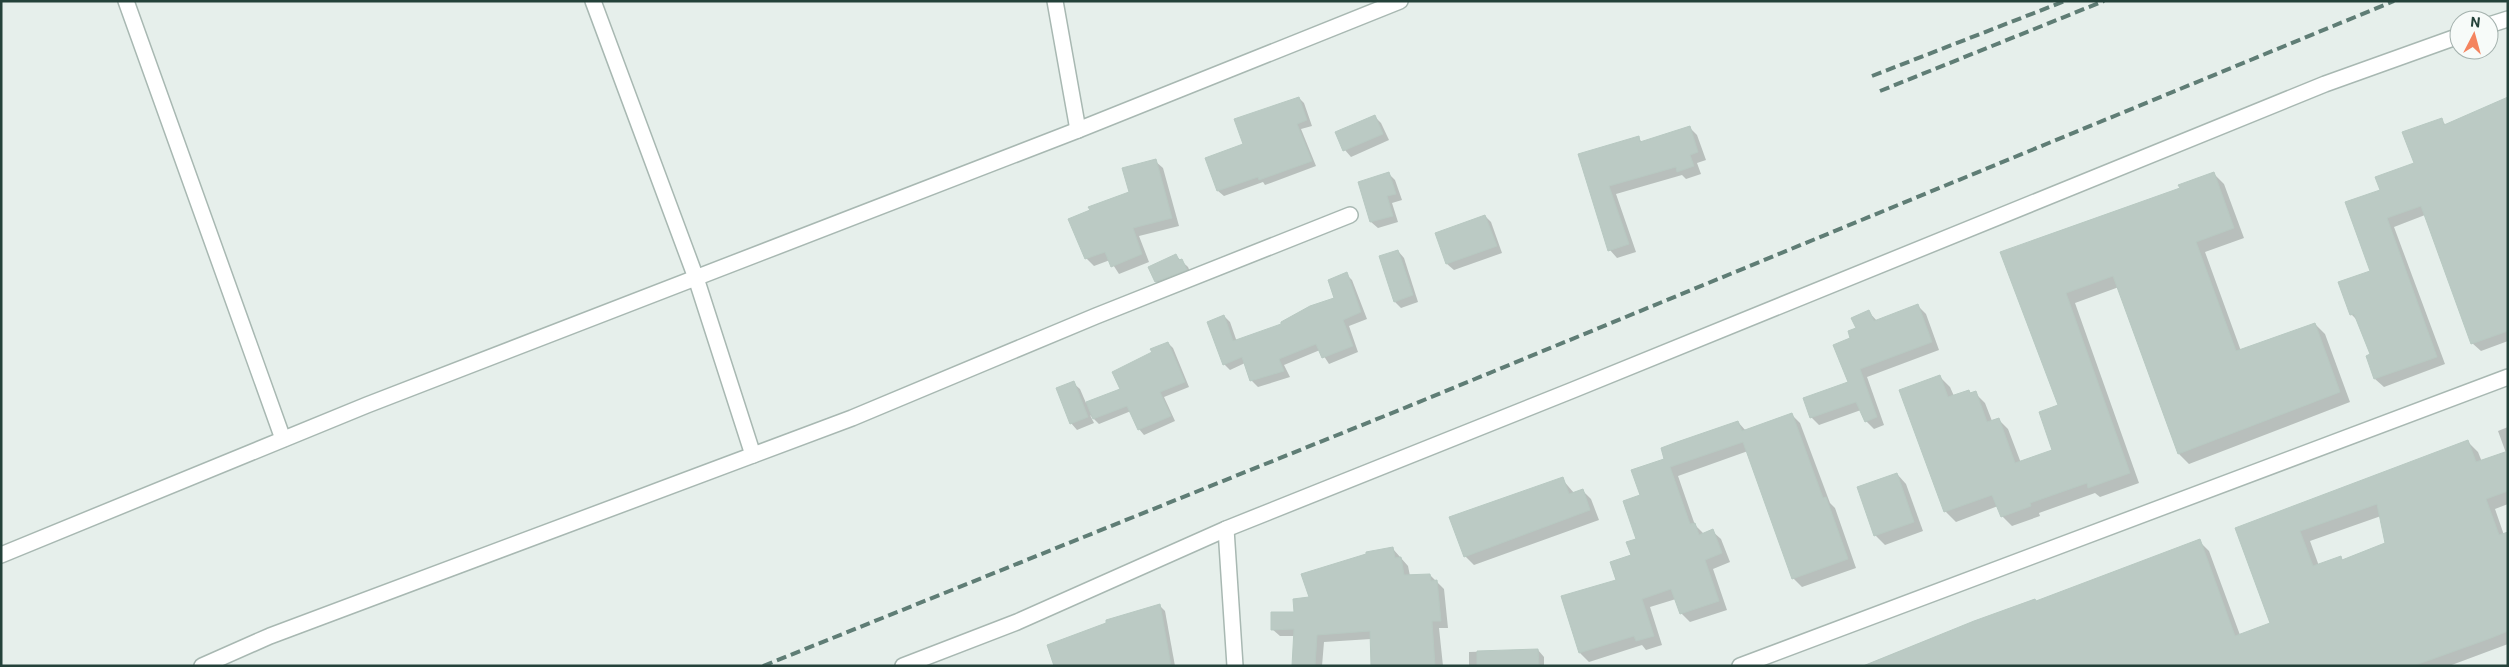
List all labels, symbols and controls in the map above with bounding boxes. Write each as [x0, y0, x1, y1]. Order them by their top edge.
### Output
north arrow [2449, 10, 2499, 60]
text: N [2470, 14, 2481, 31]

